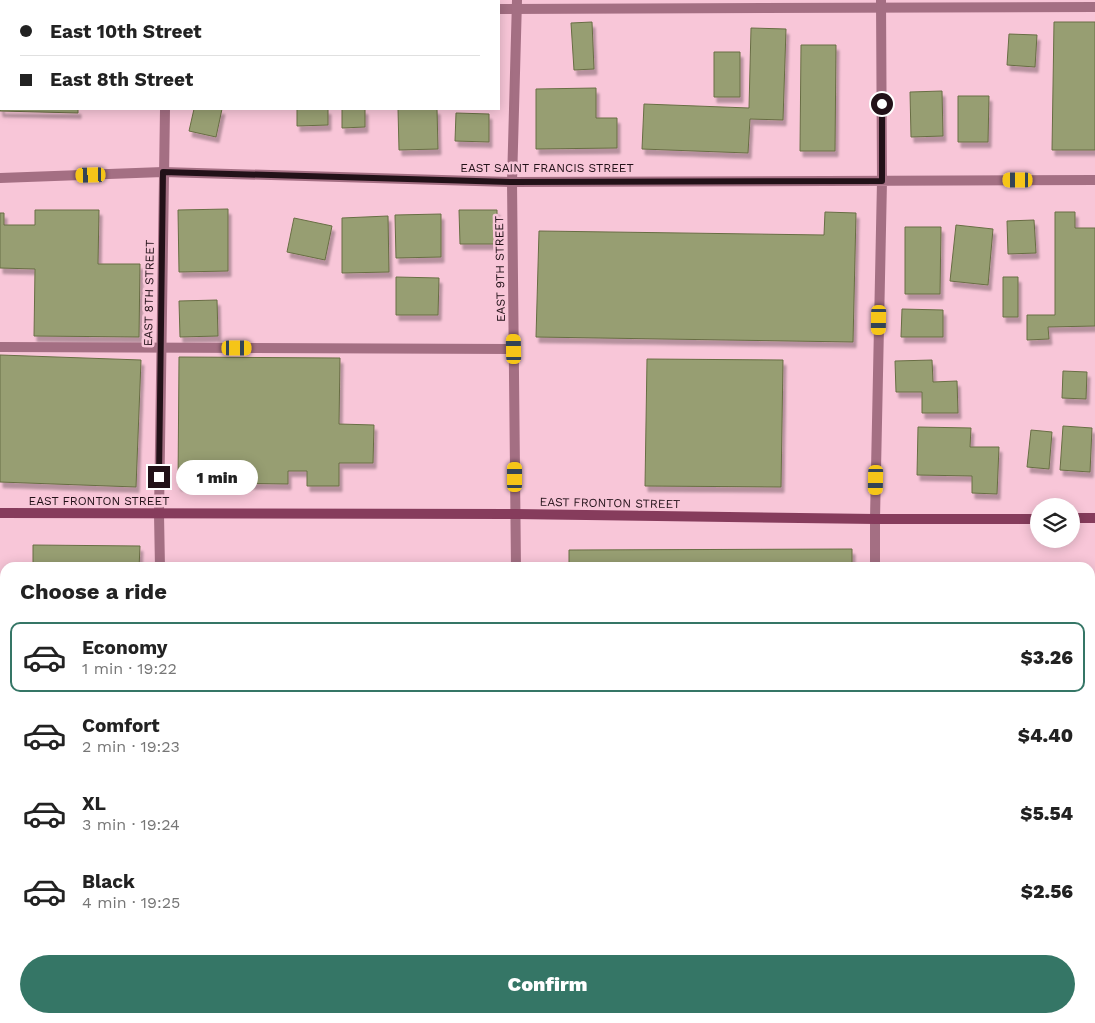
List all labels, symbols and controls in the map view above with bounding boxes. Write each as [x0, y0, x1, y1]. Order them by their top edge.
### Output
text: East 10th Street [50, 20, 202, 43]
text: East 8th Street [50, 68, 193, 91]
route start [871, 93, 893, 115]
street label: EAST SAINT FRANCIS STREET [460, 161, 634, 175]
car [75, 167, 106, 183]
car [1003, 173, 1033, 188]
street label: EAST 9TH STREET [492, 216, 508, 322]
street label: EAST 8TH STREET [141, 240, 157, 346]
car [871, 305, 886, 335]
car [506, 334, 521, 364]
car [222, 341, 252, 356]
callout: 1 min [176, 460, 259, 494]
car [507, 462, 522, 492]
car [868, 465, 883, 495]
route end [148, 466, 170, 488]
text: 1 min [196, 468, 238, 487]
street label: EAST FRONTON STREET [29, 494, 169, 508]
street label: EAST FRONTON STREET [539, 495, 681, 511]
map controls [1030, 498, 1080, 548]
button: layers [1030, 498, 1080, 548]
text: Choose a ride [20, 579, 167, 604]
icon: car [22, 635, 67, 680]
text: Economy [82, 636, 167, 659]
text: $3.26 [1021, 646, 1073, 669]
text: 1 min · 19:22 [82, 659, 177, 678]
icon: car [22, 713, 67, 758]
text: Comfort [82, 714, 160, 737]
text: $4.40 [1018, 724, 1073, 747]
text: 2 min · 19:23 [82, 737, 180, 756]
icon: car [22, 791, 67, 836]
text: XL [82, 792, 106, 815]
text: $5.54 [1020, 802, 1073, 825]
text: 3 min · 19:24 [82, 815, 180, 834]
icon: car [22, 869, 67, 914]
text: Black [82, 870, 135, 893]
text: $2.56 [1021, 880, 1073, 903]
text: 4 min · 19:25 [82, 893, 180, 912]
button: Confirm [20, 955, 1075, 1013]

